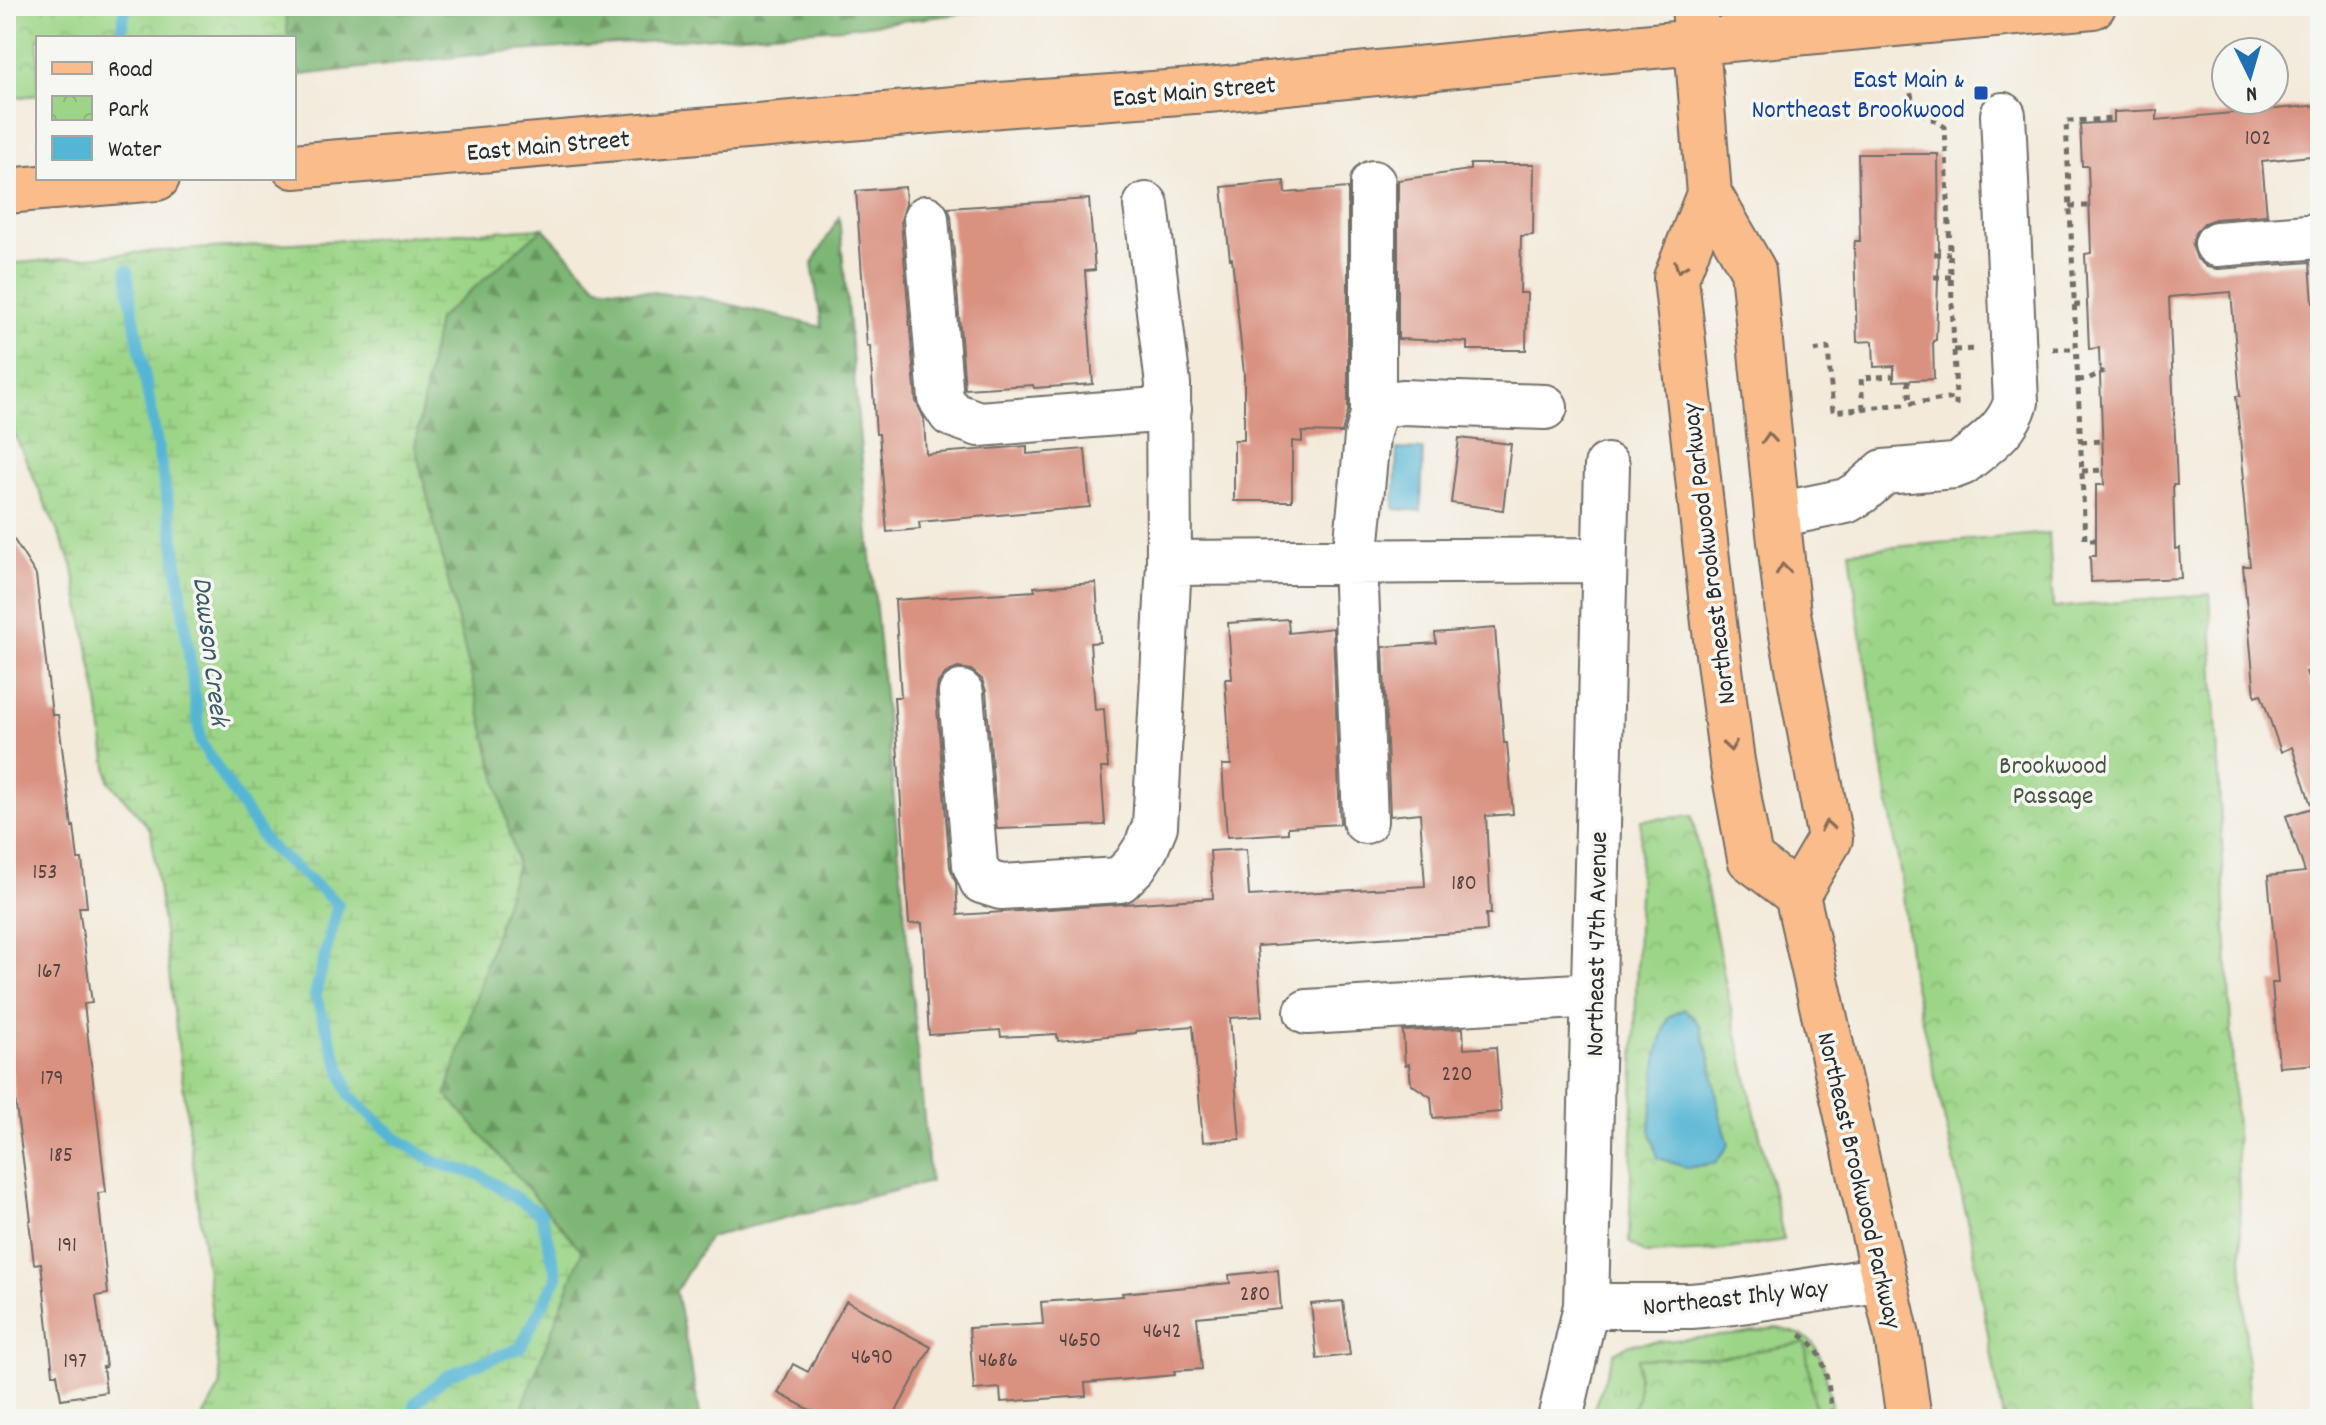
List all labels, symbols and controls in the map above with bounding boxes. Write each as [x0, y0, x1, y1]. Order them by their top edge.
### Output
legend [36, 36, 296, 180]
north arrow [2210, 36, 2290, 116]
text: Road [108, 54, 153, 88]
place label: East Main & Northeast Brookwood [1751, 63, 1965, 130]
street label: East Main Street [1111, 68, 1278, 119]
text: N [2245, 77, 2258, 108]
marker: East Main & Northeast Brookwood [1972, 84, 1990, 102]
text: Park [108, 94, 149, 128]
street label: East Main Street [465, 122, 632, 173]
house number: 102 [2245, 124, 2271, 155]
text: Water [108, 134, 161, 168]
one-way arrow [1674, 259, 1690, 273]
street label: Northeast Brookwood Parkway [1674, 400, 1747, 706]
one-way arrow [1761, 431, 1778, 444]
one-way arrow [1775, 563, 1792, 576]
water label: Dawson Creek [179, 575, 237, 731]
one-way arrow [1722, 740, 1739, 753]
park label: Brookwood Passage [1999, 749, 2107, 816]
one-way arrow [1819, 819, 1836, 832]
street label: Northeast 47th Avenue [1578, 831, 1619, 1057]
house number: 153 [33, 858, 57, 889]
house number: 180 [1451, 869, 1477, 900]
house number: 167 [37, 957, 61, 988]
street label: Northeast Brookwood Parkway [1805, 1029, 1910, 1333]
house number: 220 [1441, 1060, 1473, 1091]
house number: 179 [40, 1064, 64, 1095]
house number: 185 [49, 1141, 73, 1172]
house number: 191 [57, 1231, 77, 1262]
street label: Northeast Ihly Way [1641, 1271, 1830, 1328]
house number: 280 [1240, 1280, 1270, 1311]
house number: 4642 [1143, 1317, 1181, 1348]
house number: 4650 [1059, 1326, 1101, 1357]
house number: 4690 [851, 1343, 893, 1374]
house number: 4686 [978, 1346, 1018, 1377]
house number: 197 [63, 1347, 87, 1378]

